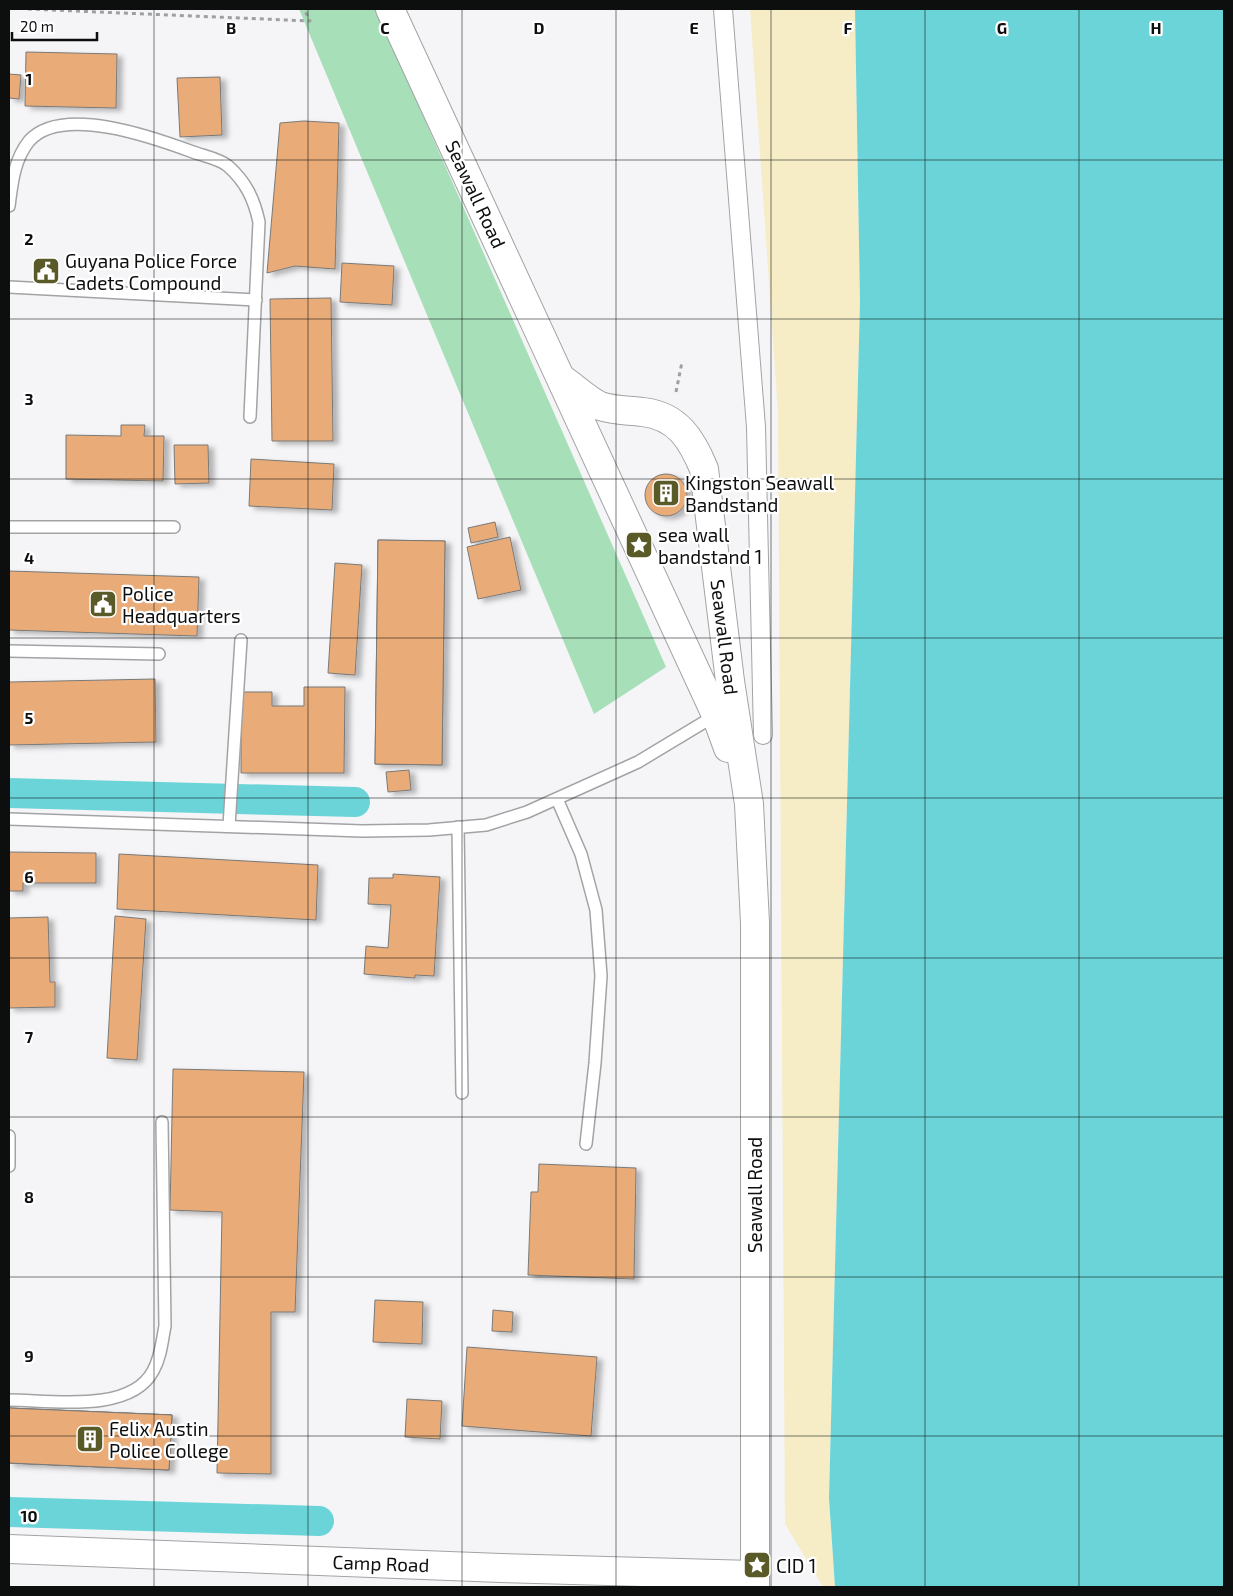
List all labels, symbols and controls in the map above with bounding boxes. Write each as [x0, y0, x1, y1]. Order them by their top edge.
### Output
scale bar [12, 10, 98, 42]
text: 20 m [20, 17, 54, 35]
text: B [226, 18, 236, 37]
text: C [380, 18, 390, 37]
text: D [534, 18, 545, 37]
text: E [689, 18, 699, 37]
text: F [844, 18, 853, 37]
text: G [997, 18, 1007, 37]
text: H [1150, 18, 1162, 37]
text: 1 [26, 69, 32, 88]
street label: Seawall Road [441, 137, 511, 251]
text: 2 [24, 229, 34, 248]
place label: Guyana Police Force Cadets Compound [65, 249, 237, 294]
public building icon: Guyana Police Force Cadets Compound [31, 256, 61, 286]
text: 3 [24, 389, 34, 408]
place label: Kingston Seawall Bandstand [685, 471, 835, 516]
building icon: Kingston Seawall Bandstand [651, 478, 681, 508]
place label: sea wall bandstand 1 [658, 523, 762, 568]
place icon: sea wall bandstand 1 [624, 530, 654, 560]
text: 4 [24, 548, 34, 567]
street label: Seawall Road [707, 578, 743, 696]
place label: Police Headquarters [122, 582, 241, 627]
public building icon: Police Headquarters [88, 589, 118, 619]
text: 5 [25, 708, 34, 727]
text: 6 [24, 867, 34, 886]
text: 7 [25, 1027, 34, 1046]
street label: Seawall Road [743, 1137, 766, 1253]
text: 8 [24, 1187, 34, 1206]
text: 9 [24, 1346, 34, 1365]
place label: Felix Austin Police College [109, 1417, 229, 1462]
building icon: Felix Austin Police College [75, 1424, 105, 1454]
text: 10 [20, 1506, 38, 1525]
street label: Camp Road [332, 1550, 430, 1576]
place icon: CID 1 [742, 1550, 772, 1580]
place label: CID 1 [776, 1554, 816, 1577]

